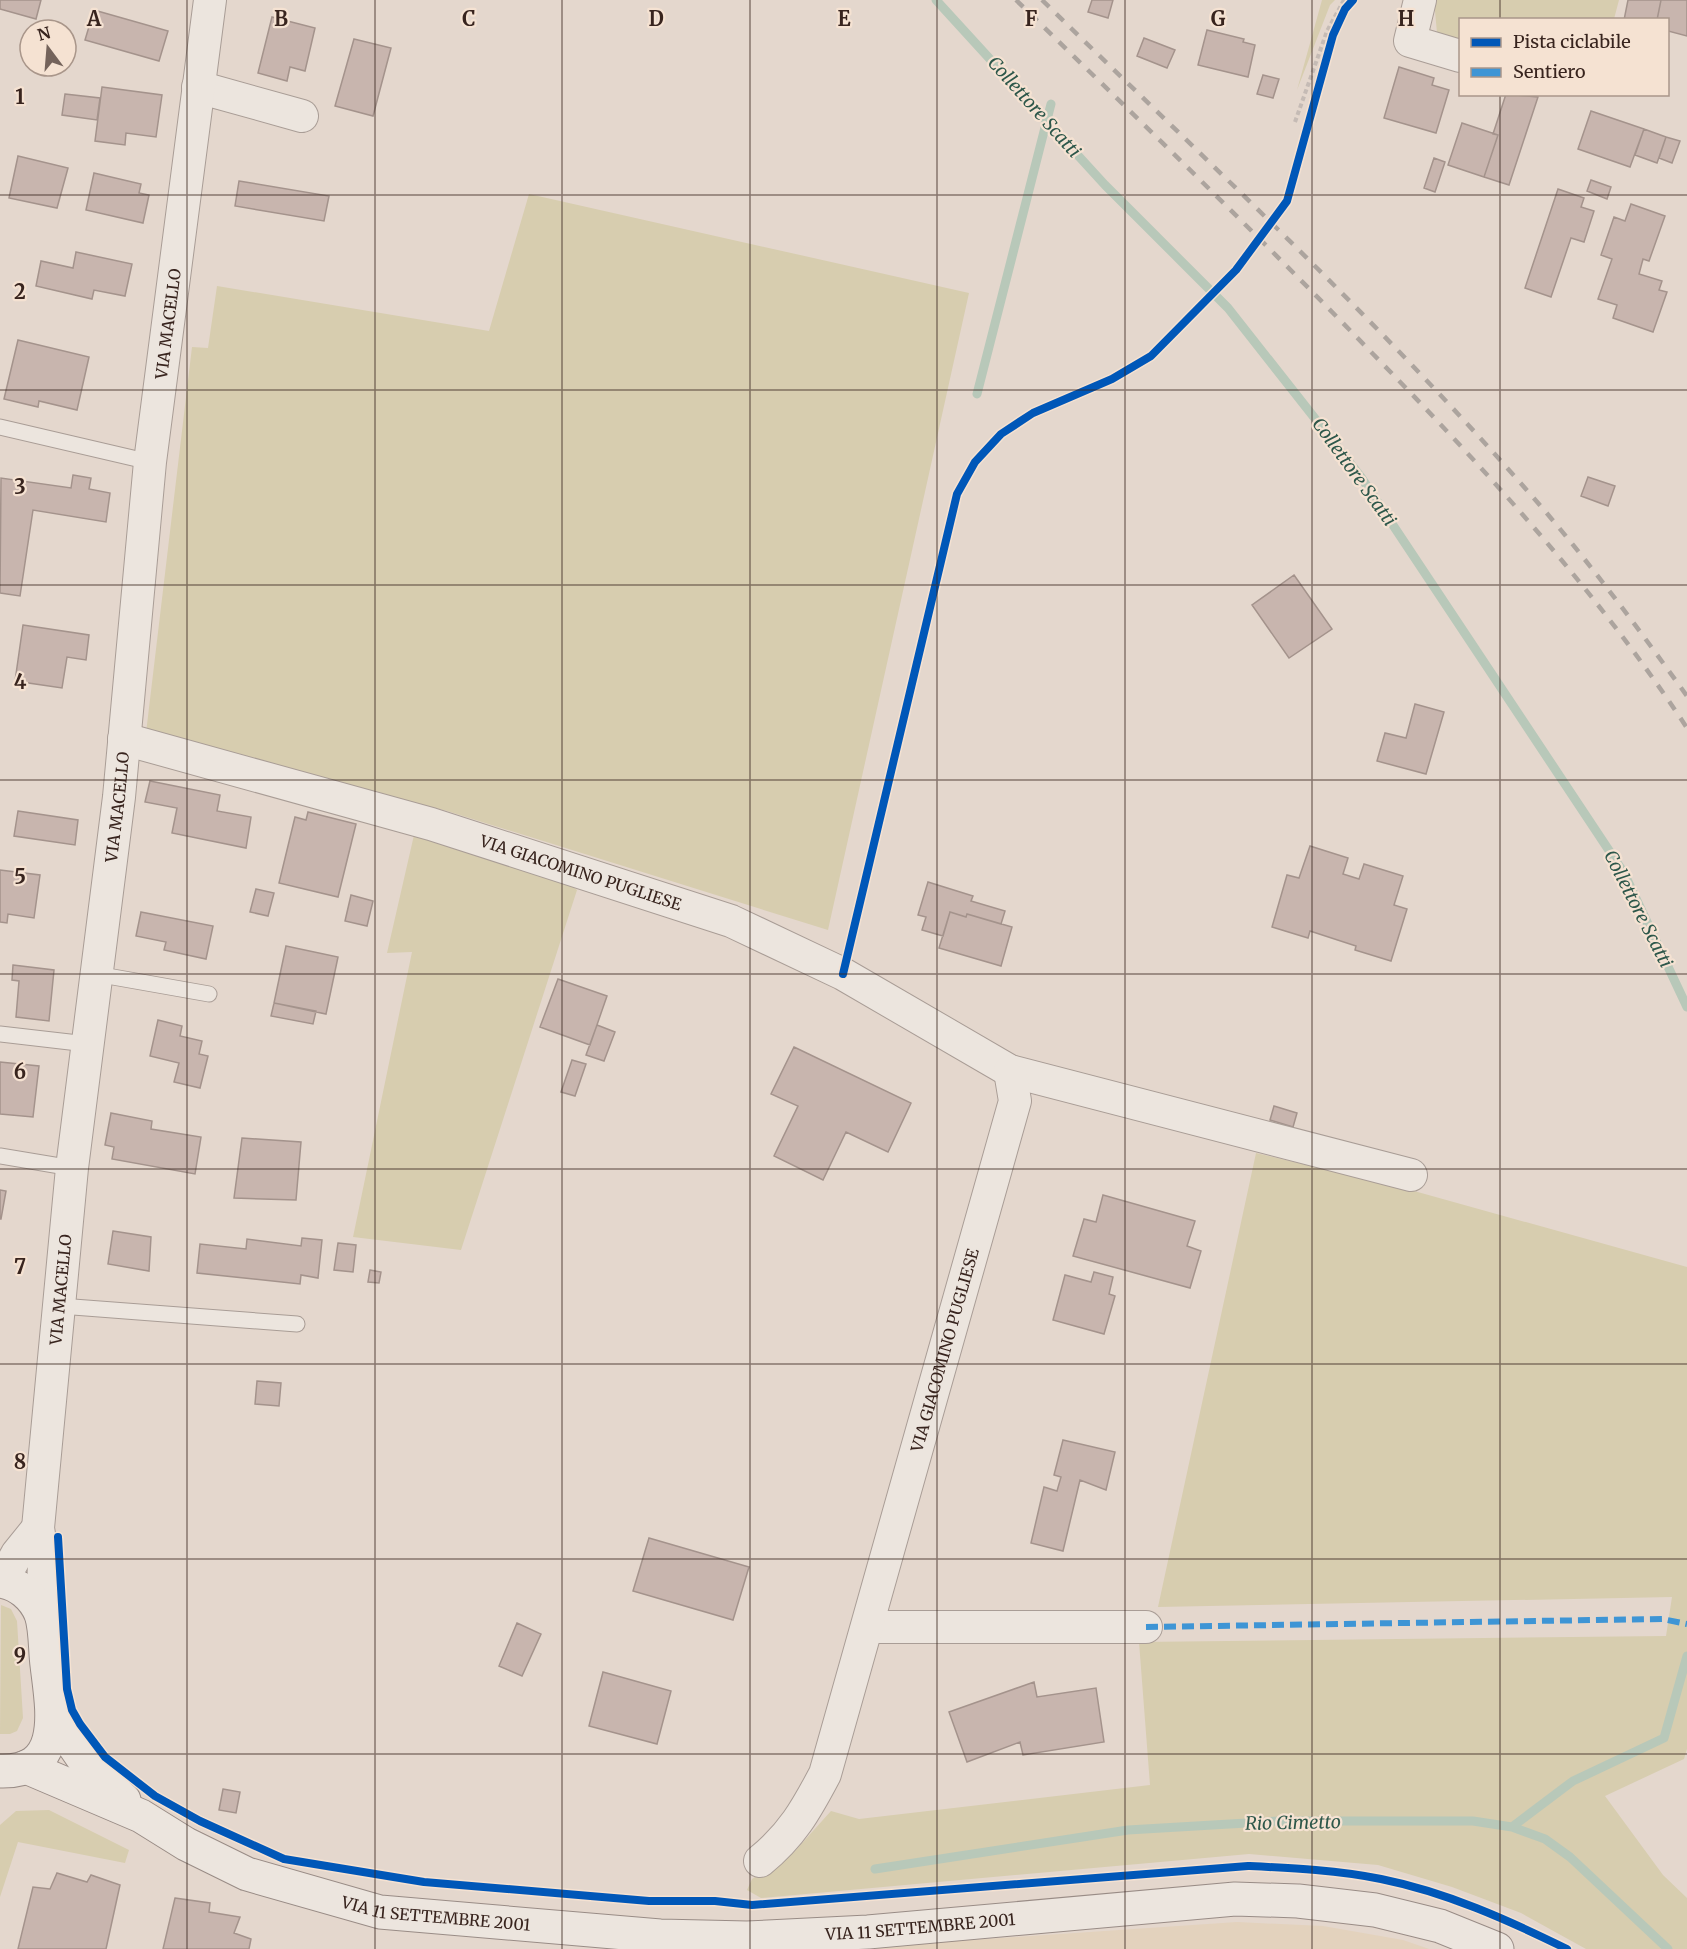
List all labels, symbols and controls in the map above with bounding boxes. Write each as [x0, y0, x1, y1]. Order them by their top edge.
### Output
text: A [86, 6, 102, 31]
text: B [274, 6, 288, 31]
text: C [462, 6, 476, 31]
text: D [648, 6, 664, 31]
text: E [837, 6, 851, 31]
text: F [1025, 6, 1038, 31]
text: G [1211, 6, 1226, 31]
text: H [1398, 6, 1414, 31]
north arrow [18, 18, 78, 78]
legend [1459, 18, 1669, 96]
text: N [35, 22, 53, 45]
text: Pista ciclabile [1513, 30, 1631, 53]
water label: Collettore Scatti [983, 51, 1086, 162]
text: Sentiero [1513, 60, 1585, 83]
text: 1 [15, 84, 25, 109]
street label: VIA MACELLO [151, 267, 185, 381]
text: 2 [14, 279, 26, 304]
water label: Collettore Scatti [1307, 413, 1402, 531]
text: 3 [14, 474, 26, 499]
text: 4 [14, 669, 27, 694]
street label: VIA MACELLO [101, 750, 133, 864]
street label: VIA GIACOMINO PUGLIESE [477, 830, 685, 915]
water label: Collettore Scatti [1599, 846, 1678, 971]
text: 5 [14, 864, 26, 889]
text: 6 [14, 1059, 26, 1084]
street label: VIA MACELLO [45, 1233, 76, 1347]
street label: VIA GIACOMINO PUGLIESE [906, 1245, 983, 1455]
text: 7 [14, 1254, 26, 1279]
text: 8 [14, 1449, 26, 1474]
text: 9 [14, 1643, 26, 1668]
water label: Rio Cimetto [1245, 1810, 1341, 1835]
street label: VIA 11 SETTEMBRE 2001 [338, 1891, 531, 1935]
street label: VIA 11 SETTEMBRE 2001 [824, 1909, 1016, 1944]

